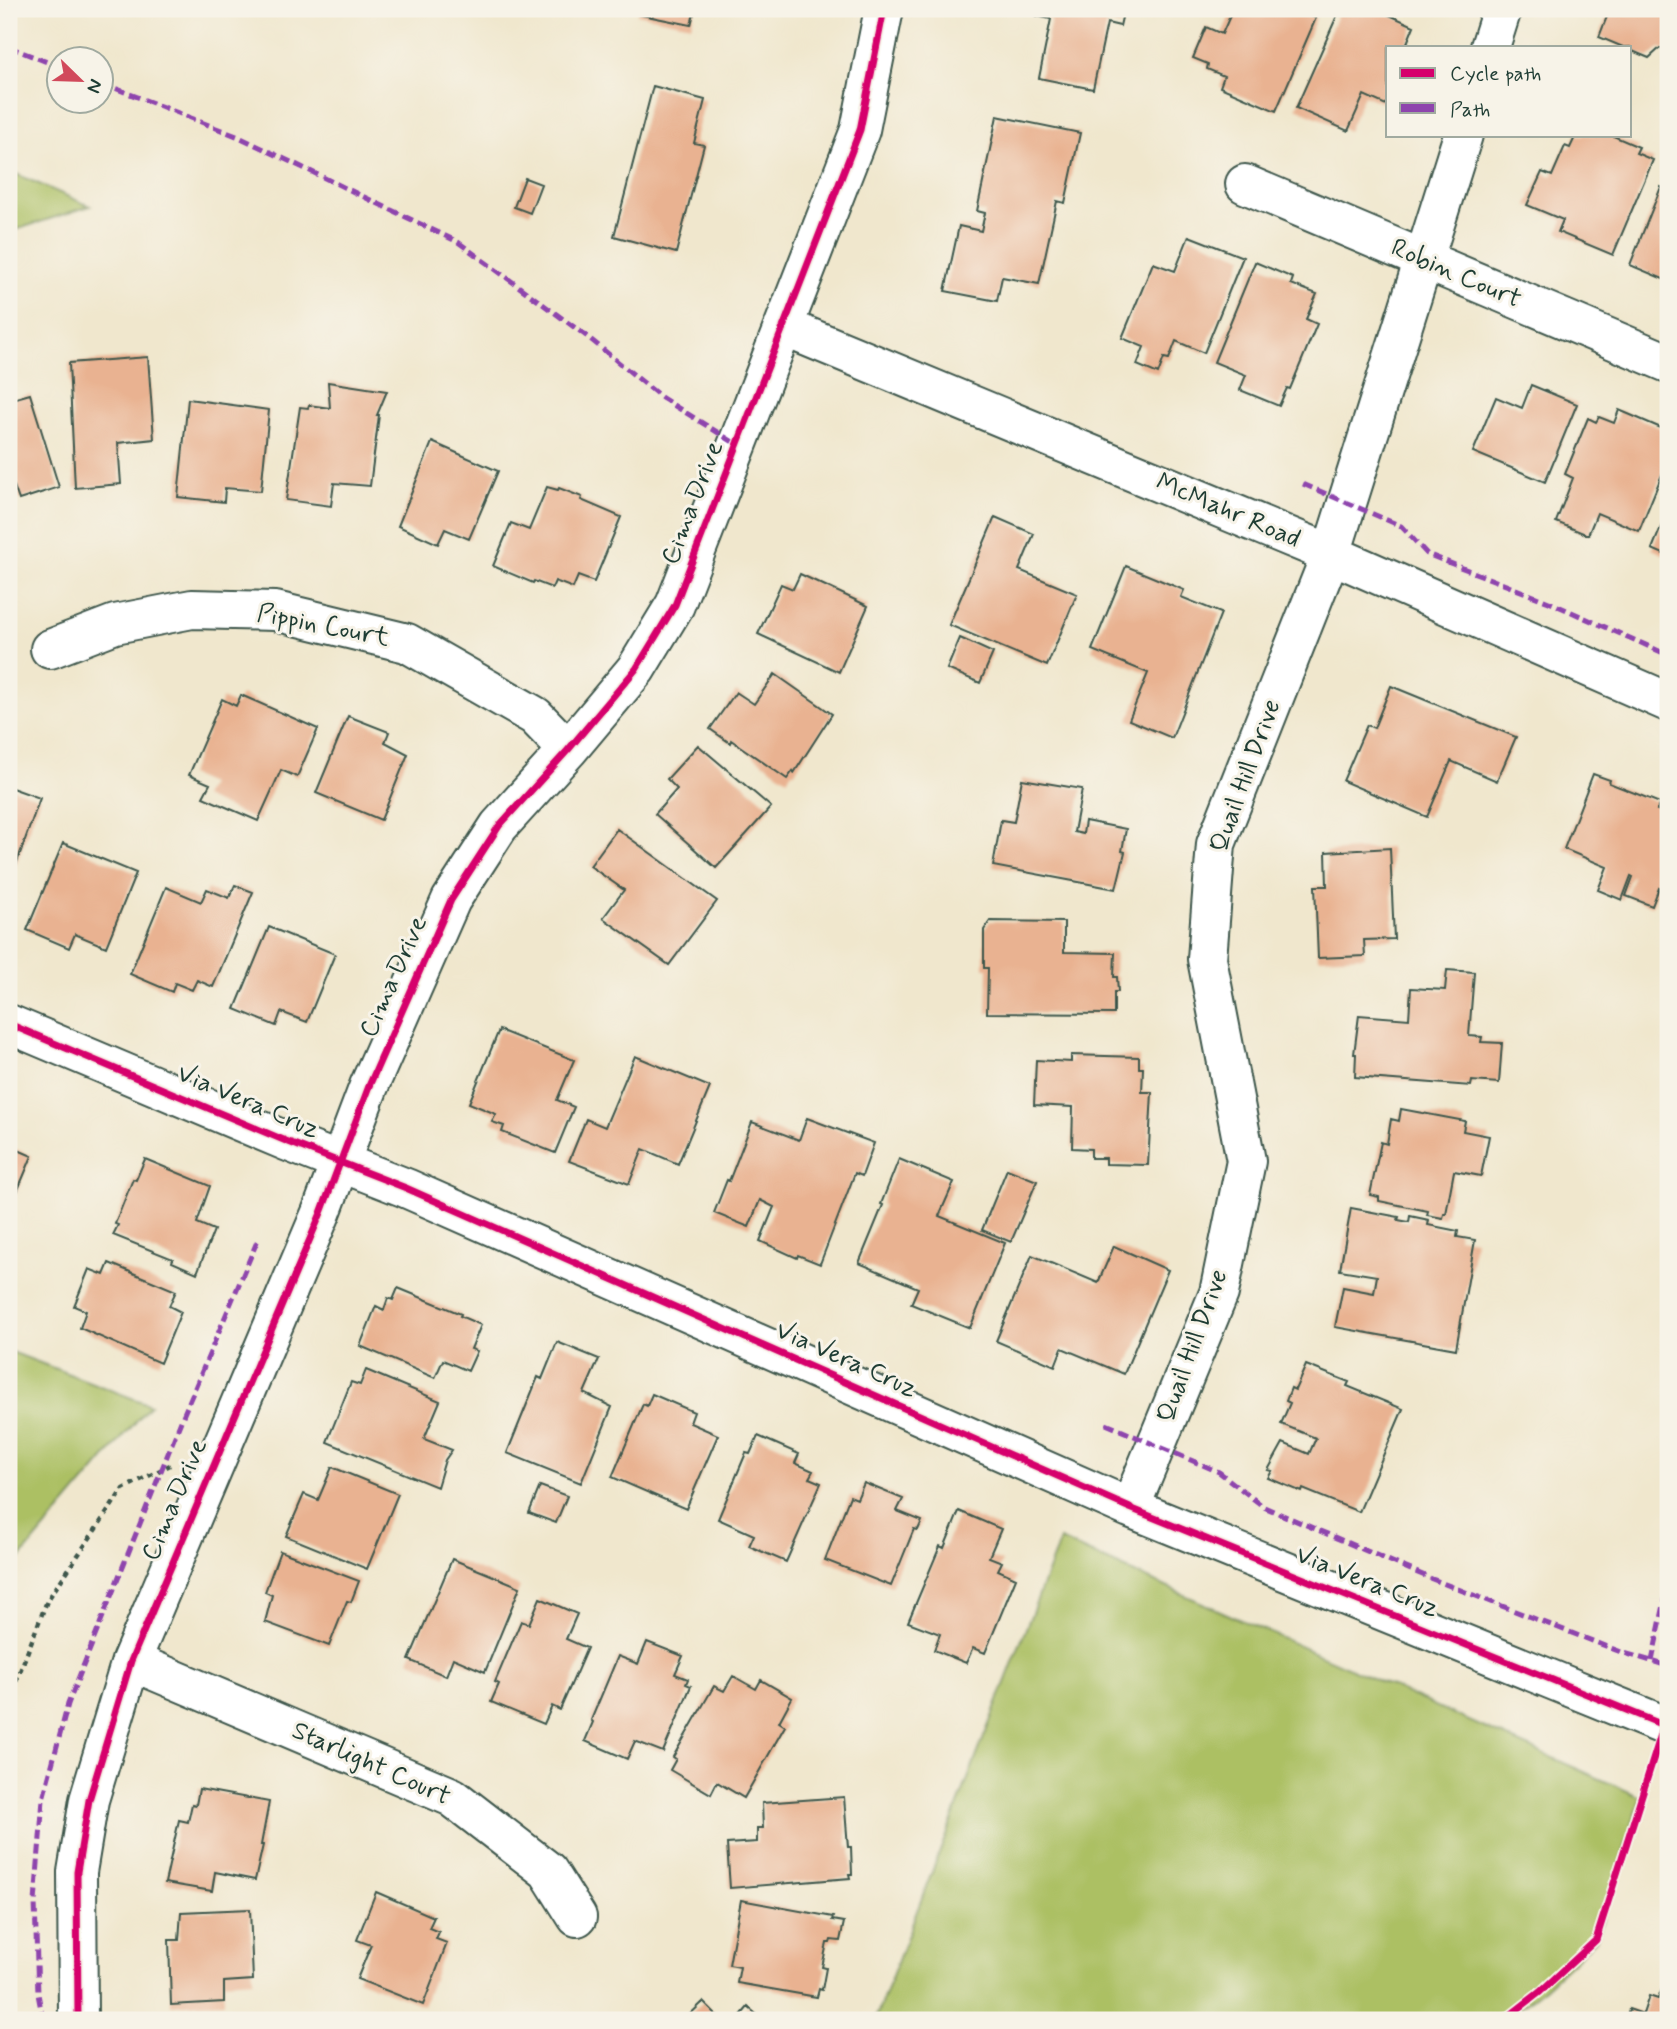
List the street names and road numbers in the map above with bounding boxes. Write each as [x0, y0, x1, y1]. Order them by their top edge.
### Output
street label: Robin Court [1386, 231, 1526, 317]
street label: Cima Drive [654, 436, 732, 570]
street label: McMahr Road [1151, 465, 1305, 557]
street label: Pippin Court [254, 597, 392, 655]
street label: Quail Hill Drive [1203, 695, 1289, 857]
street label: Cima Drive [352, 911, 436, 1043]
street label: Via Vera Cruz [172, 1057, 324, 1147]
street label: Quail Hill Drive [1150, 1265, 1236, 1427]
street label: Via Vera Cruz [770, 1314, 922, 1406]
street label: Cima Drive [134, 1434, 216, 1566]
street label: Via Vera Cruz [1290, 1538, 1444, 1626]
street label: Starlight Court [286, 1714, 456, 1814]

